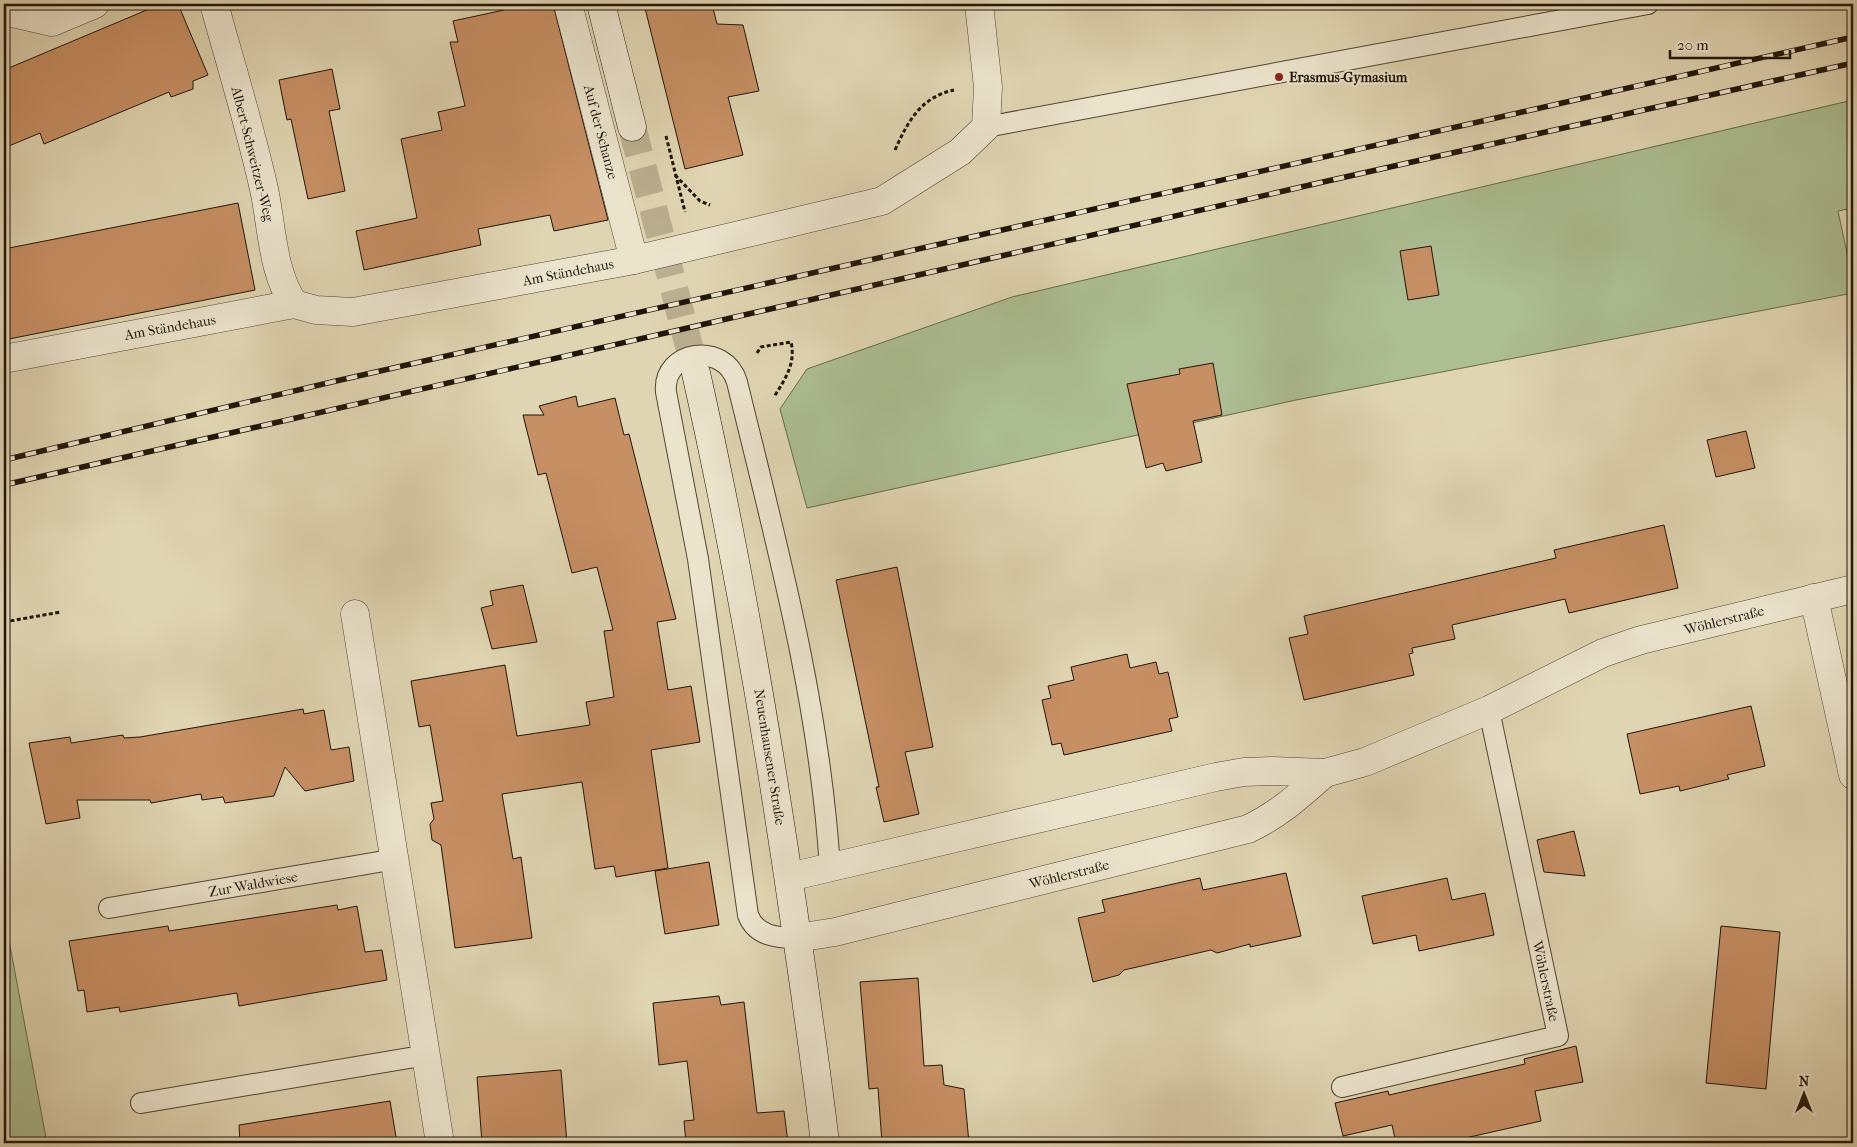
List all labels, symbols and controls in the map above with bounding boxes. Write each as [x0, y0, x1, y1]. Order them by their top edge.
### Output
scale bar [1670, 28, 1790, 60]
text: 20 m [1677, 36, 1709, 54]
place label: Erasmus-Gymasium [1289, 69, 1408, 86]
marker: Erasmus-Gymasium [1273, 71, 1285, 83]
street label: Auf der Schanze [580, 82, 621, 181]
street label: Albert-Schweitzer-Weg [227, 84, 278, 224]
street label: Am Ständehaus [520, 255, 615, 290]
street label: Am Ständehaus [122, 311, 217, 344]
street label: Wöhlerstraße [1681, 602, 1766, 639]
street label: Neuenhausener Straße [750, 688, 789, 826]
street label: Wöhlerstraße [1026, 856, 1111, 893]
street label: Zur Waldwiese [207, 868, 299, 901]
street label: Wöhlerstraße [1528, 938, 1562, 1023]
north arrow [1780, 1070, 1830, 1120]
text: N [1799, 1073, 1810, 1090]

